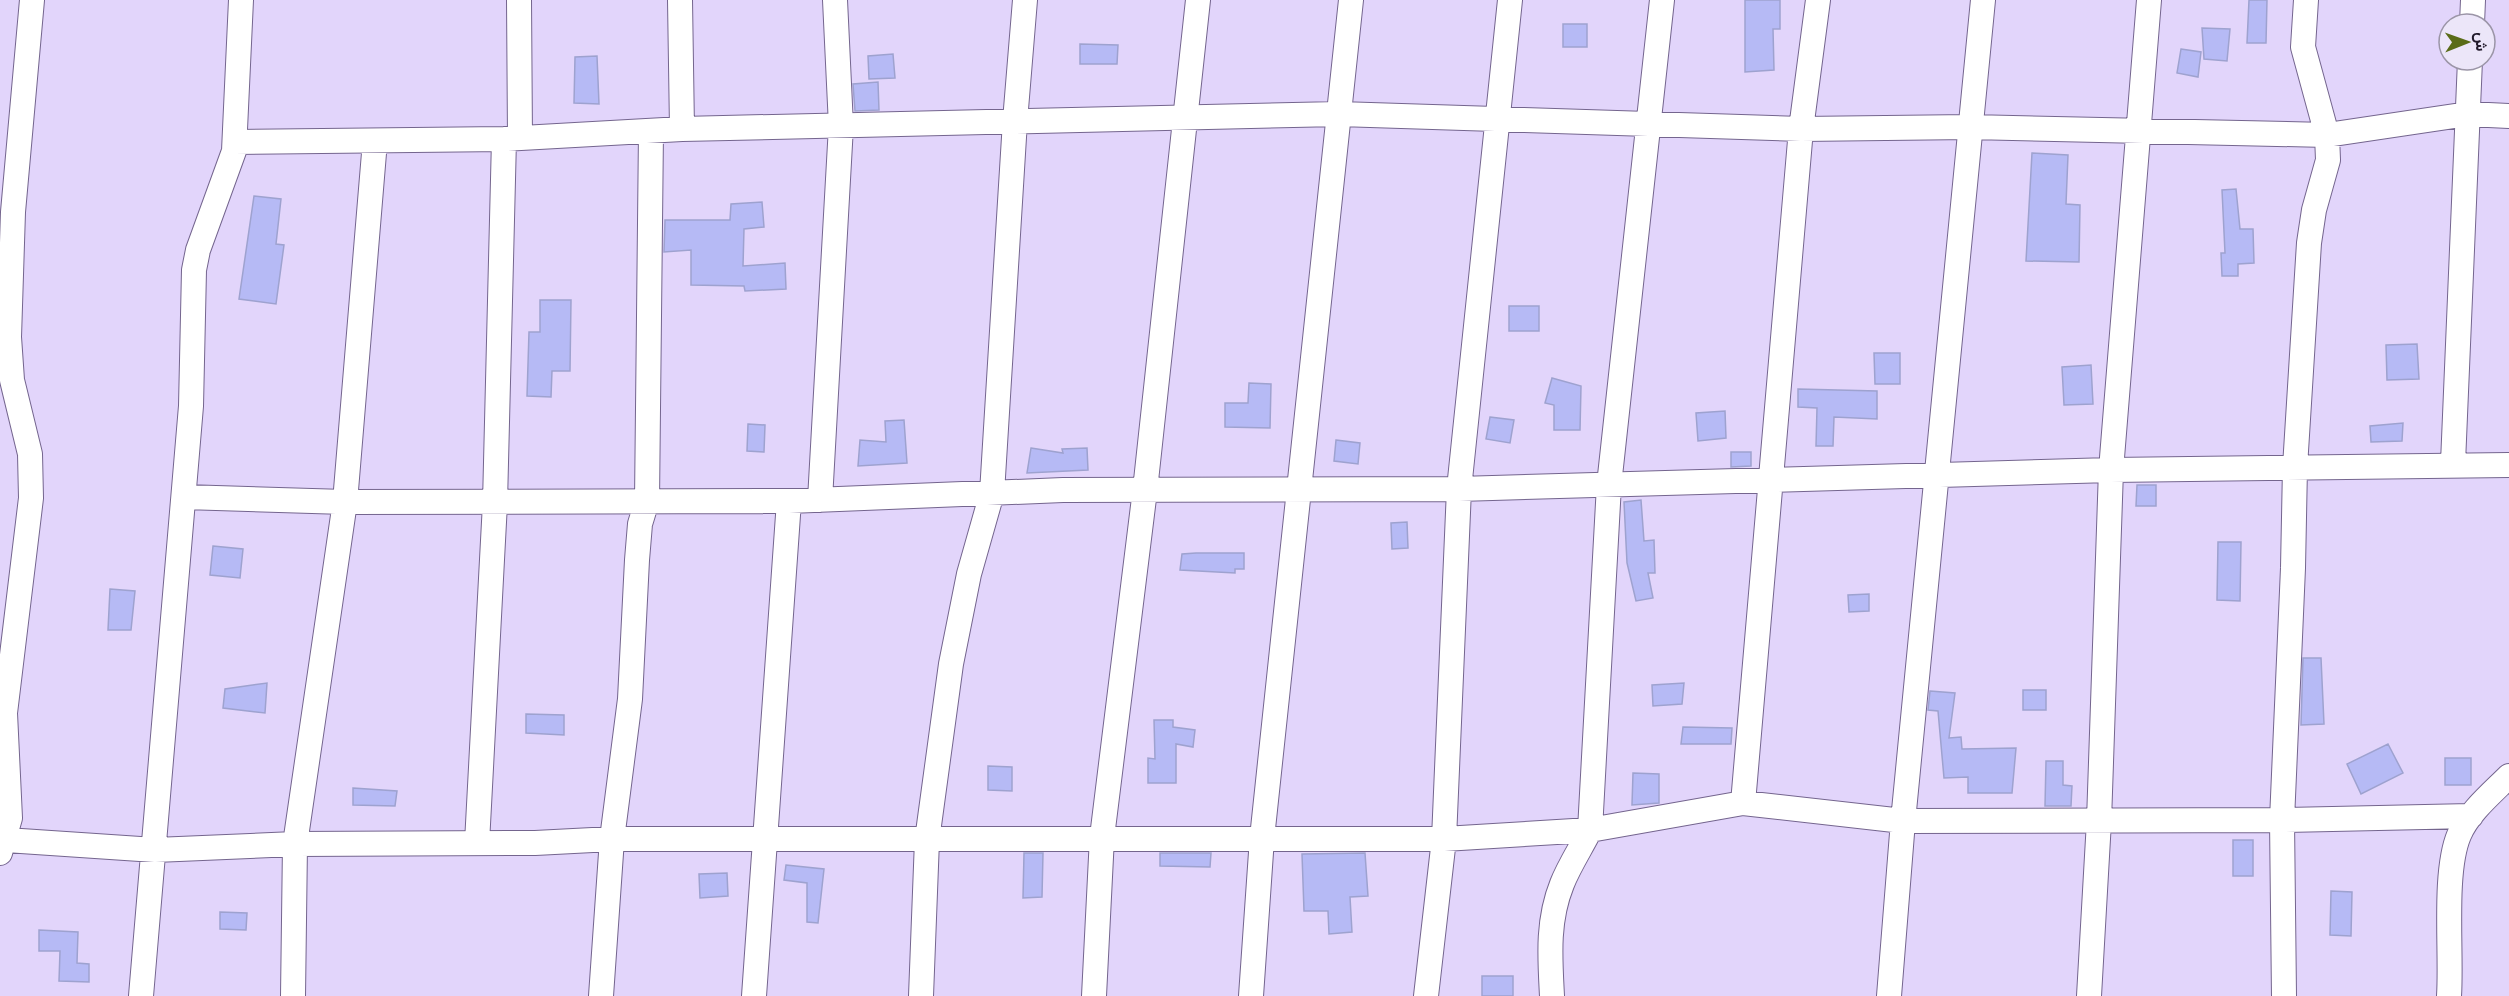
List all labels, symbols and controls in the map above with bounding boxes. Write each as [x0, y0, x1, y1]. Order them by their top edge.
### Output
north arrow [2437, 12, 2497, 72]
text: ش [2472, 32, 2491, 52]

